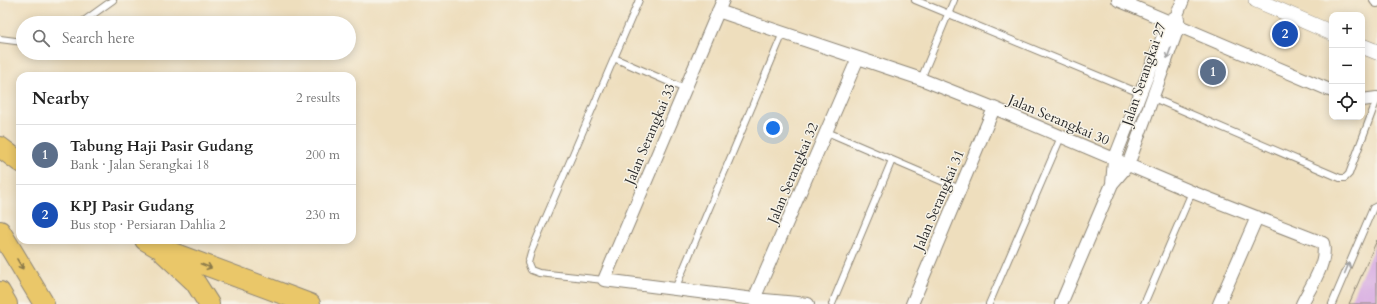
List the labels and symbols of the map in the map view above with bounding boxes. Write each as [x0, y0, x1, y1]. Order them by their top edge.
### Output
pin: 2 [1272, 19, 1298, 49]
street label: Jalan Serangkai 27 [1117, 20, 1171, 130]
one-way arrow [1164, 46, 1172, 58]
pin: 1 [1200, 57, 1226, 87]
street label: Jalan Serangkai 33 [619, 81, 680, 189]
street label: Jalan Serangkai 30 [1004, 89, 1112, 150]
your location [763, 118, 783, 138]
street label: Jalan Serangkai 32 [762, 120, 823, 228]
street label: Jalan Serangkai 31 [908, 147, 969, 255]
one-way arrow [16, 259, 24, 270]
one-way arrow [200, 262, 212, 270]
one-way arrow [1344, 263, 1351, 275]

